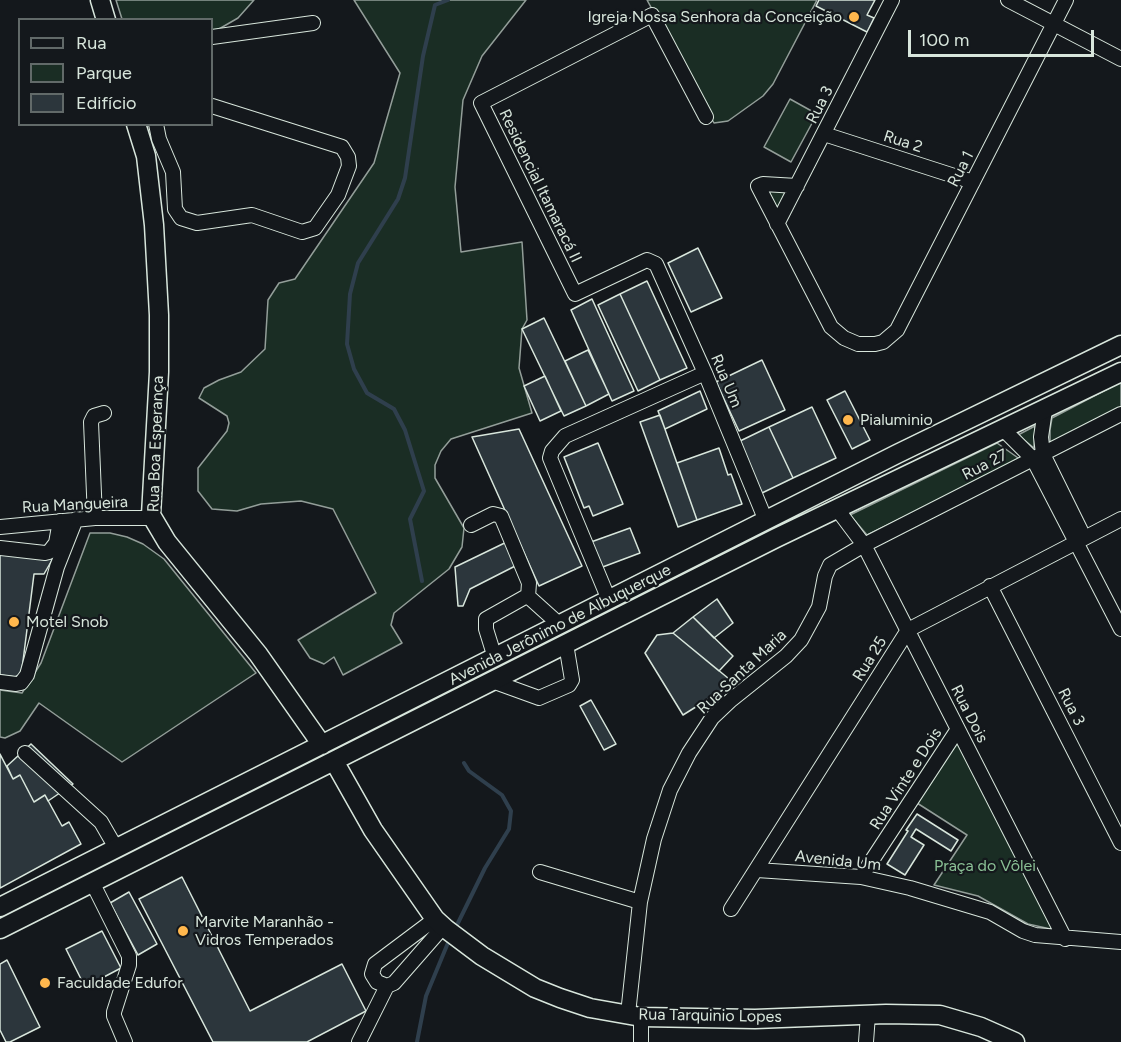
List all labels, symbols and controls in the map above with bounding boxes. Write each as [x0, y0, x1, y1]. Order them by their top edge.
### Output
place label: Igreja Nossa Senhora da Conceição [587, 7, 842, 27]
marker: Igreja Nossa Senhora da Conceição [847, 10, 861, 24]
legend [18, 18, 213, 126]
scale bar [911, 18, 1097, 56]
text: 100 m [919, 29, 969, 51]
text: Rua [76, 32, 107, 54]
text: Parque [76, 62, 132, 84]
street label: Rua 3 [802, 83, 838, 127]
text: Edifício [76, 92, 137, 114]
street label: Residencial Itamaracá II [494, 106, 586, 266]
street label: Rua 2 [881, 127, 925, 157]
street label: Rua 1 [944, 148, 978, 190]
street label: Rua Um [706, 351, 746, 411]
street label: Rua Boa Esperança [144, 375, 168, 513]
place label: Pialuminio [860, 410, 933, 430]
marker: Pialuminio [841, 413, 855, 427]
street label: Rua 27 [959, 445, 1011, 485]
street label: Rua Mangueira [22, 493, 128, 517]
street label: Avenida Jerônimo de Albuquerque [446, 560, 674, 690]
place label: Motel Snob [26, 612, 108, 632]
marker: Motel Snob [7, 615, 21, 629]
street label: Rua Santa Maria [693, 626, 791, 718]
street label: Rua 25 [849, 633, 891, 685]
street label: Rua Dois [946, 682, 992, 746]
street label: Rua 3 [1053, 685, 1089, 729]
street label: Rua Vinte e Dois [866, 724, 946, 834]
street label: Avenida Um [794, 847, 882, 875]
park label: Praça do Vôlei [934, 856, 1036, 876]
place label: Marvite Maranhão - Vidros Temperados [195, 912, 334, 950]
marker: Marvite Maranhão - Vidros Temperados [176, 924, 190, 938]
place label: Faculdade Edufor [57, 973, 183, 993]
marker: Faculdade Edufor [38, 976, 52, 990]
street label: Rua Tarquinio Lopes [638, 1005, 782, 1027]

